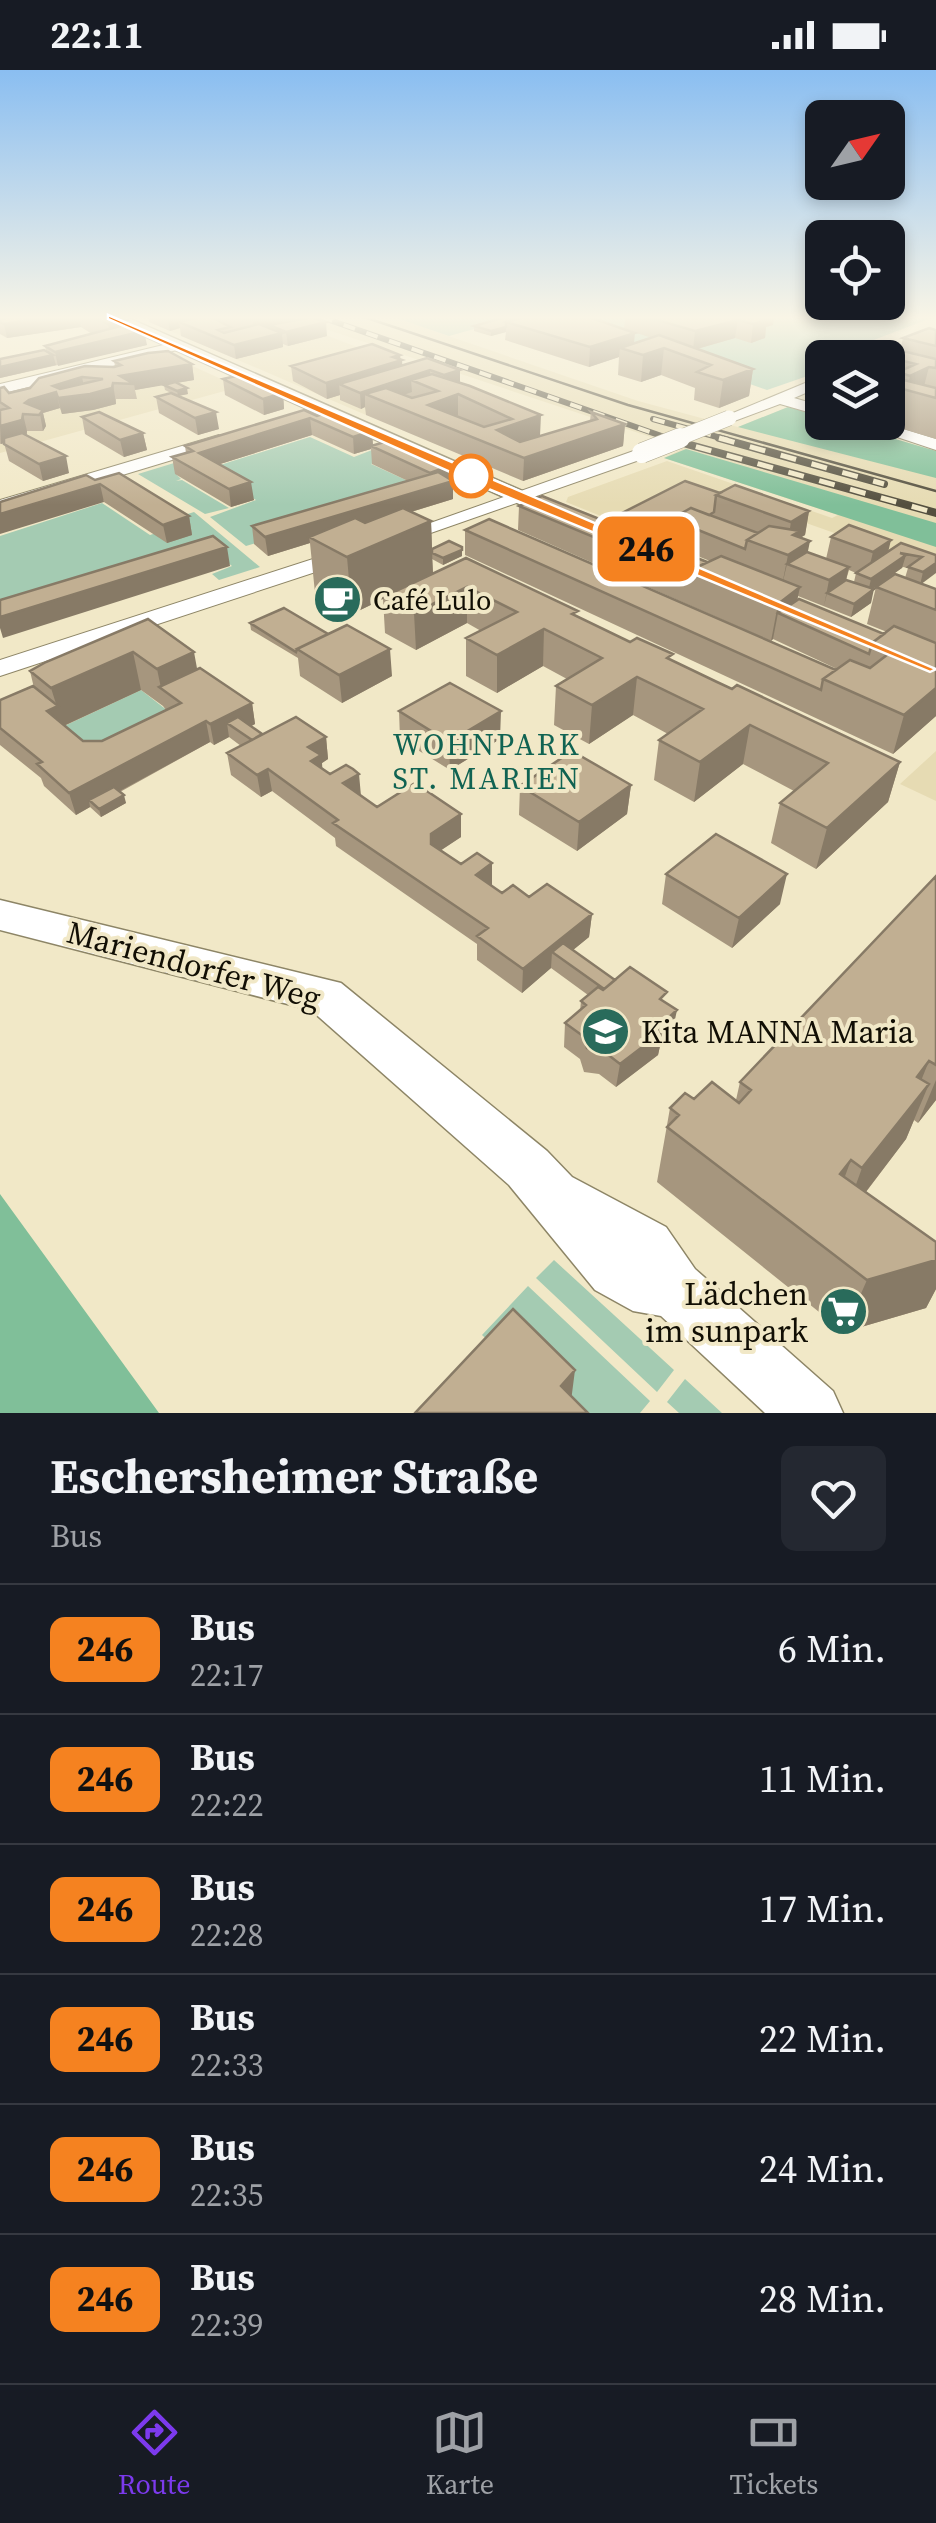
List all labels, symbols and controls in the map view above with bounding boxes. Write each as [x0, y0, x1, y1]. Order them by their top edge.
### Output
text: 22:11 [50, 9, 144, 61]
north arrow [805, 100, 905, 200]
map controls [805, 100, 905, 440]
button: locate [805, 220, 905, 320]
button: layers [805, 340, 905, 440]
unlabelled marker [450, 455, 492, 497]
line badge: 246 [588, 516, 704, 582]
text: 246 [618, 525, 674, 573]
cafe icon: Café Lulo [312, 574, 364, 626]
place label: Café Lulo [373, 581, 491, 619]
district label: WOHNPARK ST. MARIEN [392, 724, 582, 799]
street label: Mariendorfer Weg [62, 910, 326, 1020]
school or university icon: Kita MANNA Maria [580, 1006, 632, 1058]
place label: Kita MANNA Maria [641, 1010, 915, 1054]
place label: Lädchen im sunpark [645, 1272, 808, 1353]
supermarket icon: Lädchen im sunpark [817, 1286, 869, 1338]
text: Eschersheimer Straße [50, 1443, 538, 1509]
button: heart [781, 1446, 886, 1551]
text: Bus [50, 1514, 102, 1558]
text: Bus [190, 1601, 255, 1653]
text: 6 Min. [778, 1623, 886, 1675]
text: 246 [77, 1625, 133, 1673]
text: 22:17 [190, 1653, 264, 1697]
text: Bus [190, 1731, 255, 1783]
text: 11 Min. [759, 1753, 886, 1805]
text: 246 [77, 1755, 133, 1803]
text: 22:22 [190, 1783, 264, 1827]
text: Bus [190, 1861, 255, 1913]
text: 17 Min. [759, 1883, 886, 1935]
text: 246 [77, 1885, 133, 1933]
text: 22:28 [190, 1913, 264, 1957]
text: Bus [190, 1991, 255, 2043]
text: 22 Min. [759, 2013, 886, 2065]
text: 246 [77, 2015, 133, 2063]
text: 22:33 [190, 2043, 264, 2087]
text: Bus [190, 2121, 255, 2173]
text: 24 Min. [759, 2143, 886, 2195]
text: 246 [77, 2145, 133, 2193]
text: 22:35 [190, 2173, 264, 2217]
text: Bus [190, 2251, 255, 2303]
text: 28 Min. [759, 2273, 886, 2325]
text: 246 [77, 2275, 133, 2323]
text: 22:39 [190, 2303, 264, 2347]
tab: Route [118, 2405, 190, 2503]
tab: Karte [426, 2405, 494, 2503]
tab: Tickets [729, 2405, 818, 2503]

